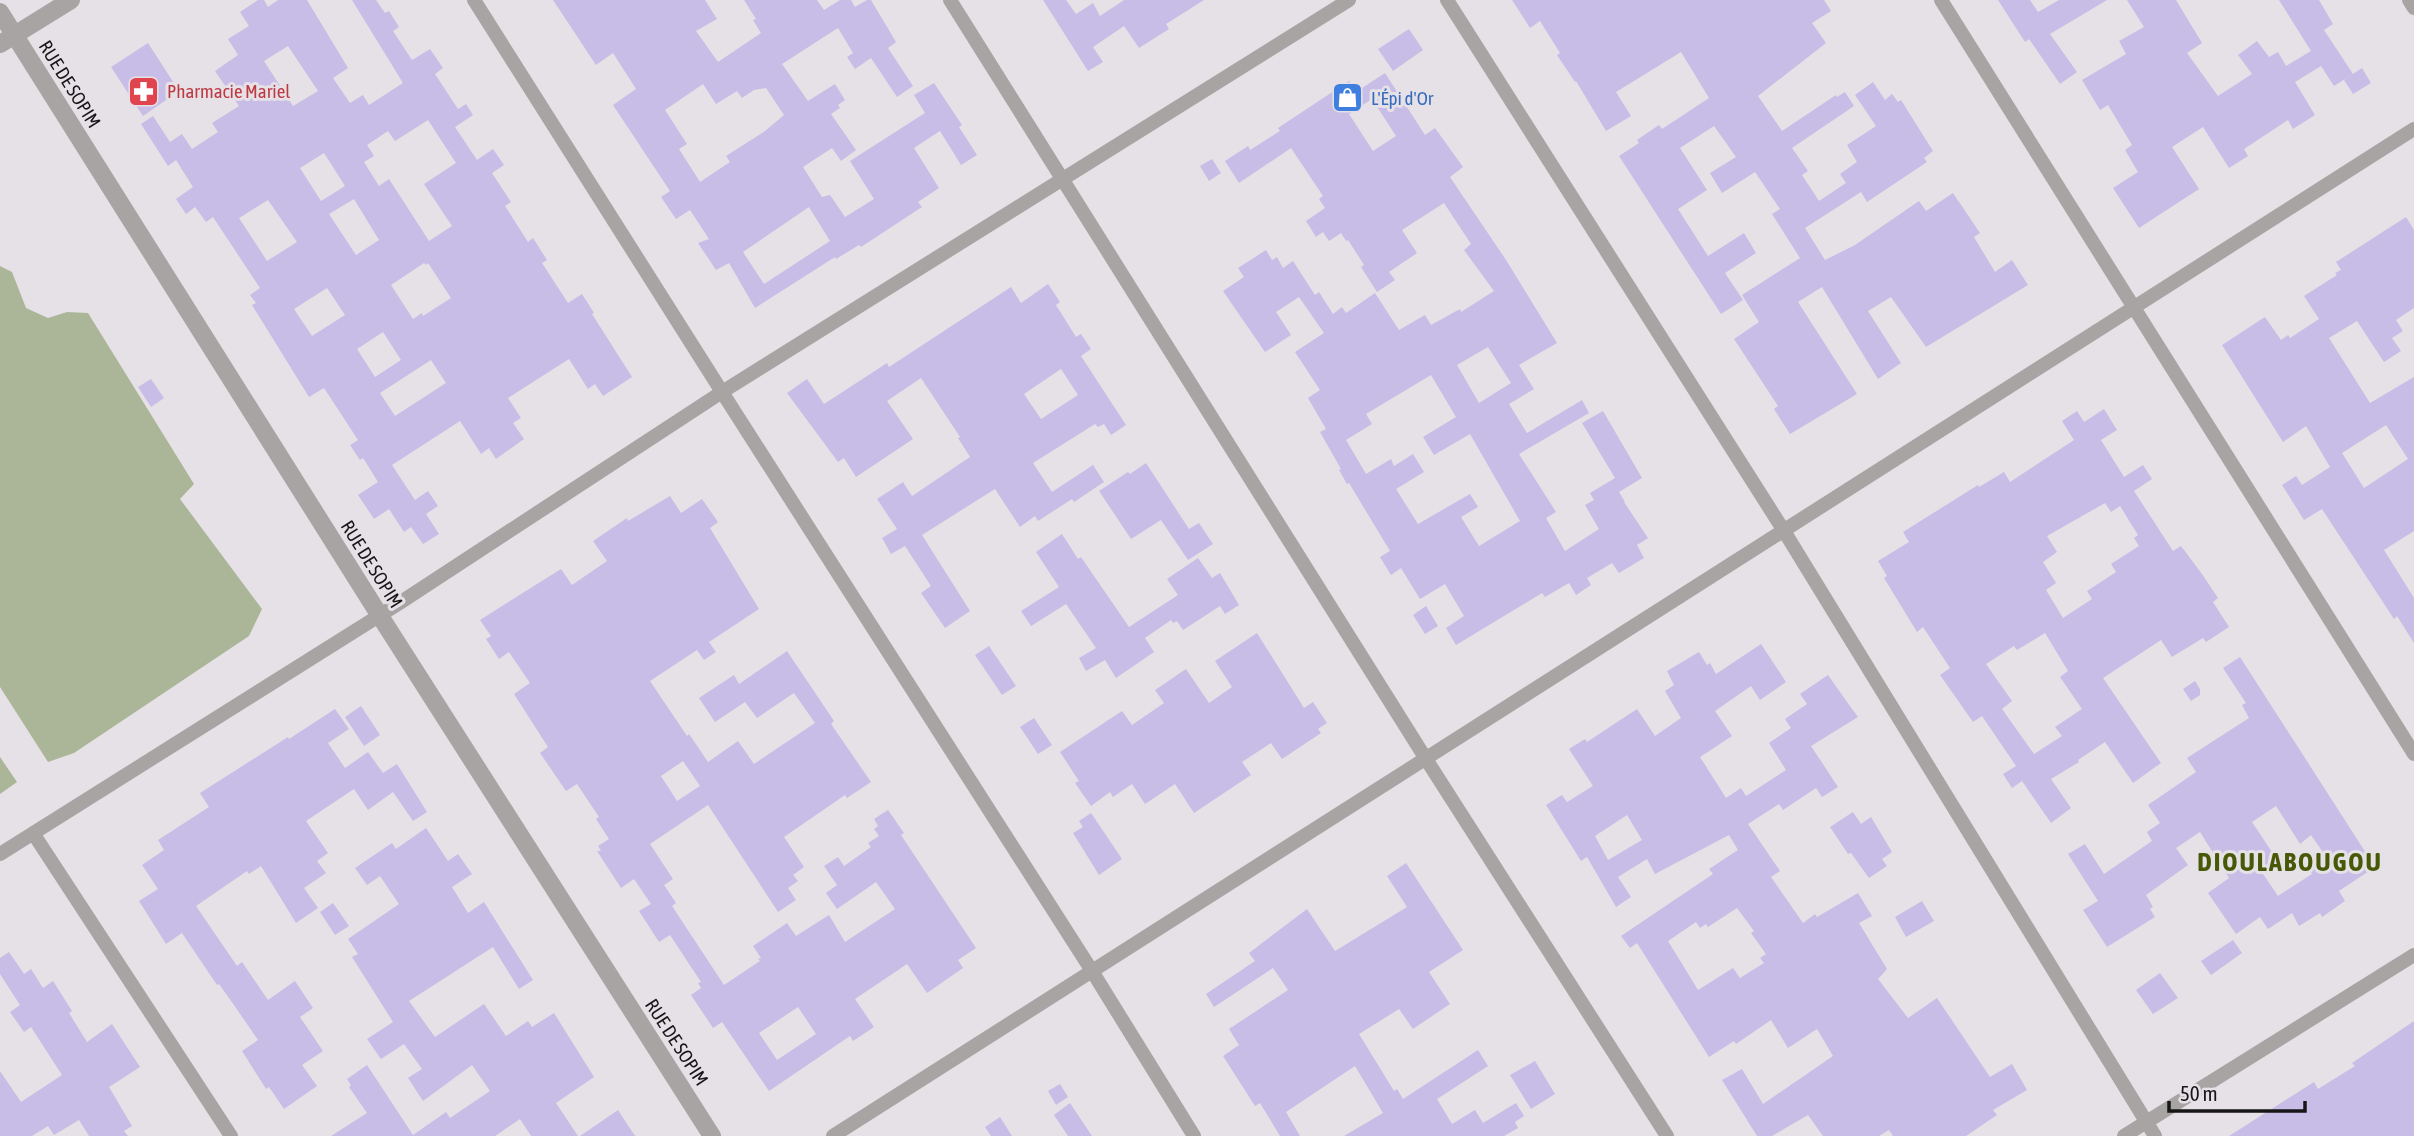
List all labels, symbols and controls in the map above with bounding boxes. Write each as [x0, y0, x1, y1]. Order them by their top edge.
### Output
street label: RUE DE SOPIM [35, 36, 105, 132]
pharmacy icon: Pharmacie Mariel [127, 74, 161, 108]
place label: Pharmacie Mariel [167, 80, 290, 102]
shop icon: L'Épi d'Or [1331, 81, 1365, 115]
place label: L'Épi d'Or [1371, 87, 1434, 109]
street label: RUE DE SOPIM [337, 516, 407, 612]
district label: DIOULABOUGOU [2197, 847, 2383, 877]
street label: RUE DE SOPIM [641, 995, 713, 1089]
scale bar [2169, 1070, 2306, 1114]
text: 50 m [2180, 1081, 2218, 1105]

